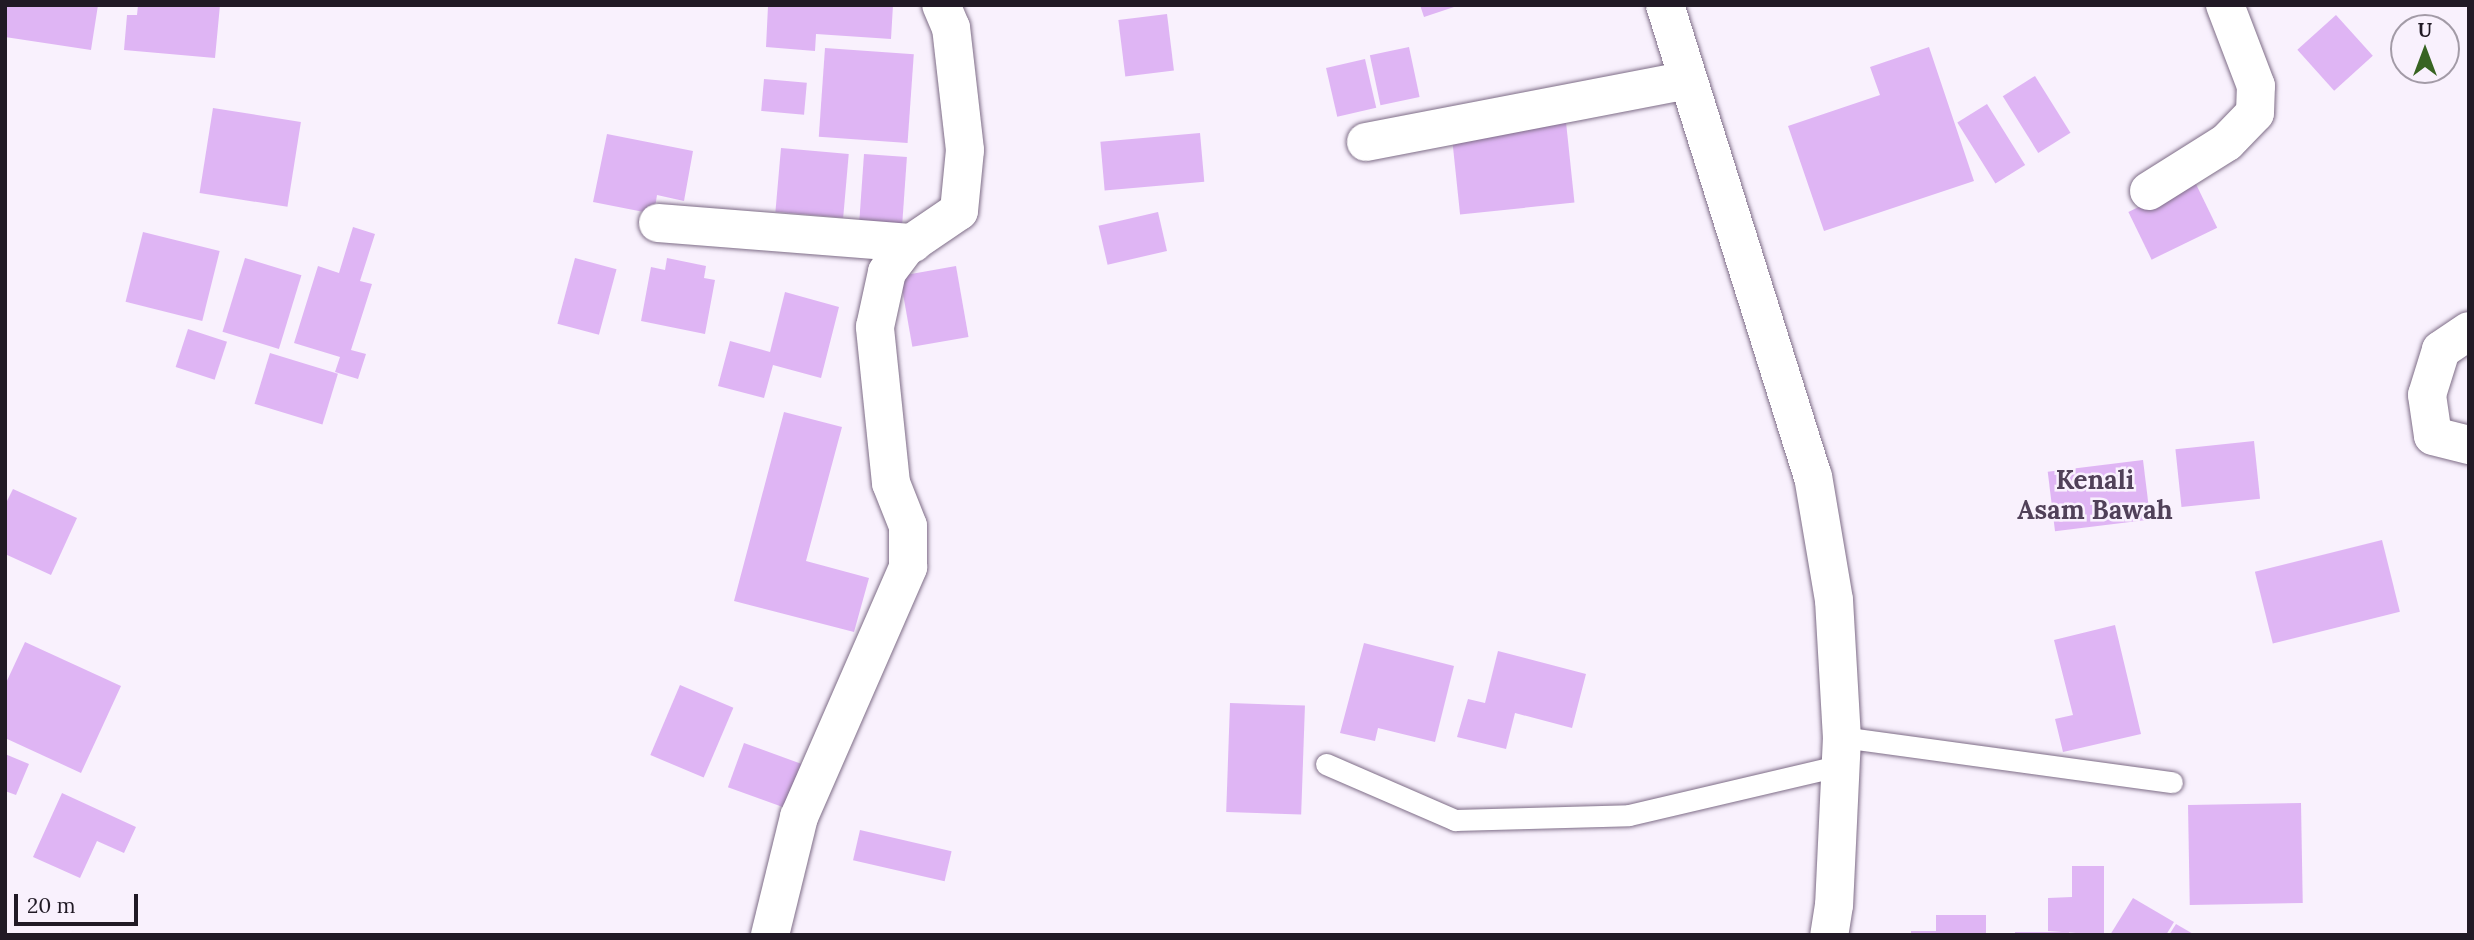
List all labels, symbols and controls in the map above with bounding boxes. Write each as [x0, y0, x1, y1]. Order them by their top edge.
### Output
north arrow [2390, 14, 2460, 84]
text: U [2418, 18, 2432, 42]
district label: Kenali Asam Bawah [2017, 464, 2173, 526]
scale bar [18, 880, 142, 924]
text: 20 m [27, 892, 76, 919]

